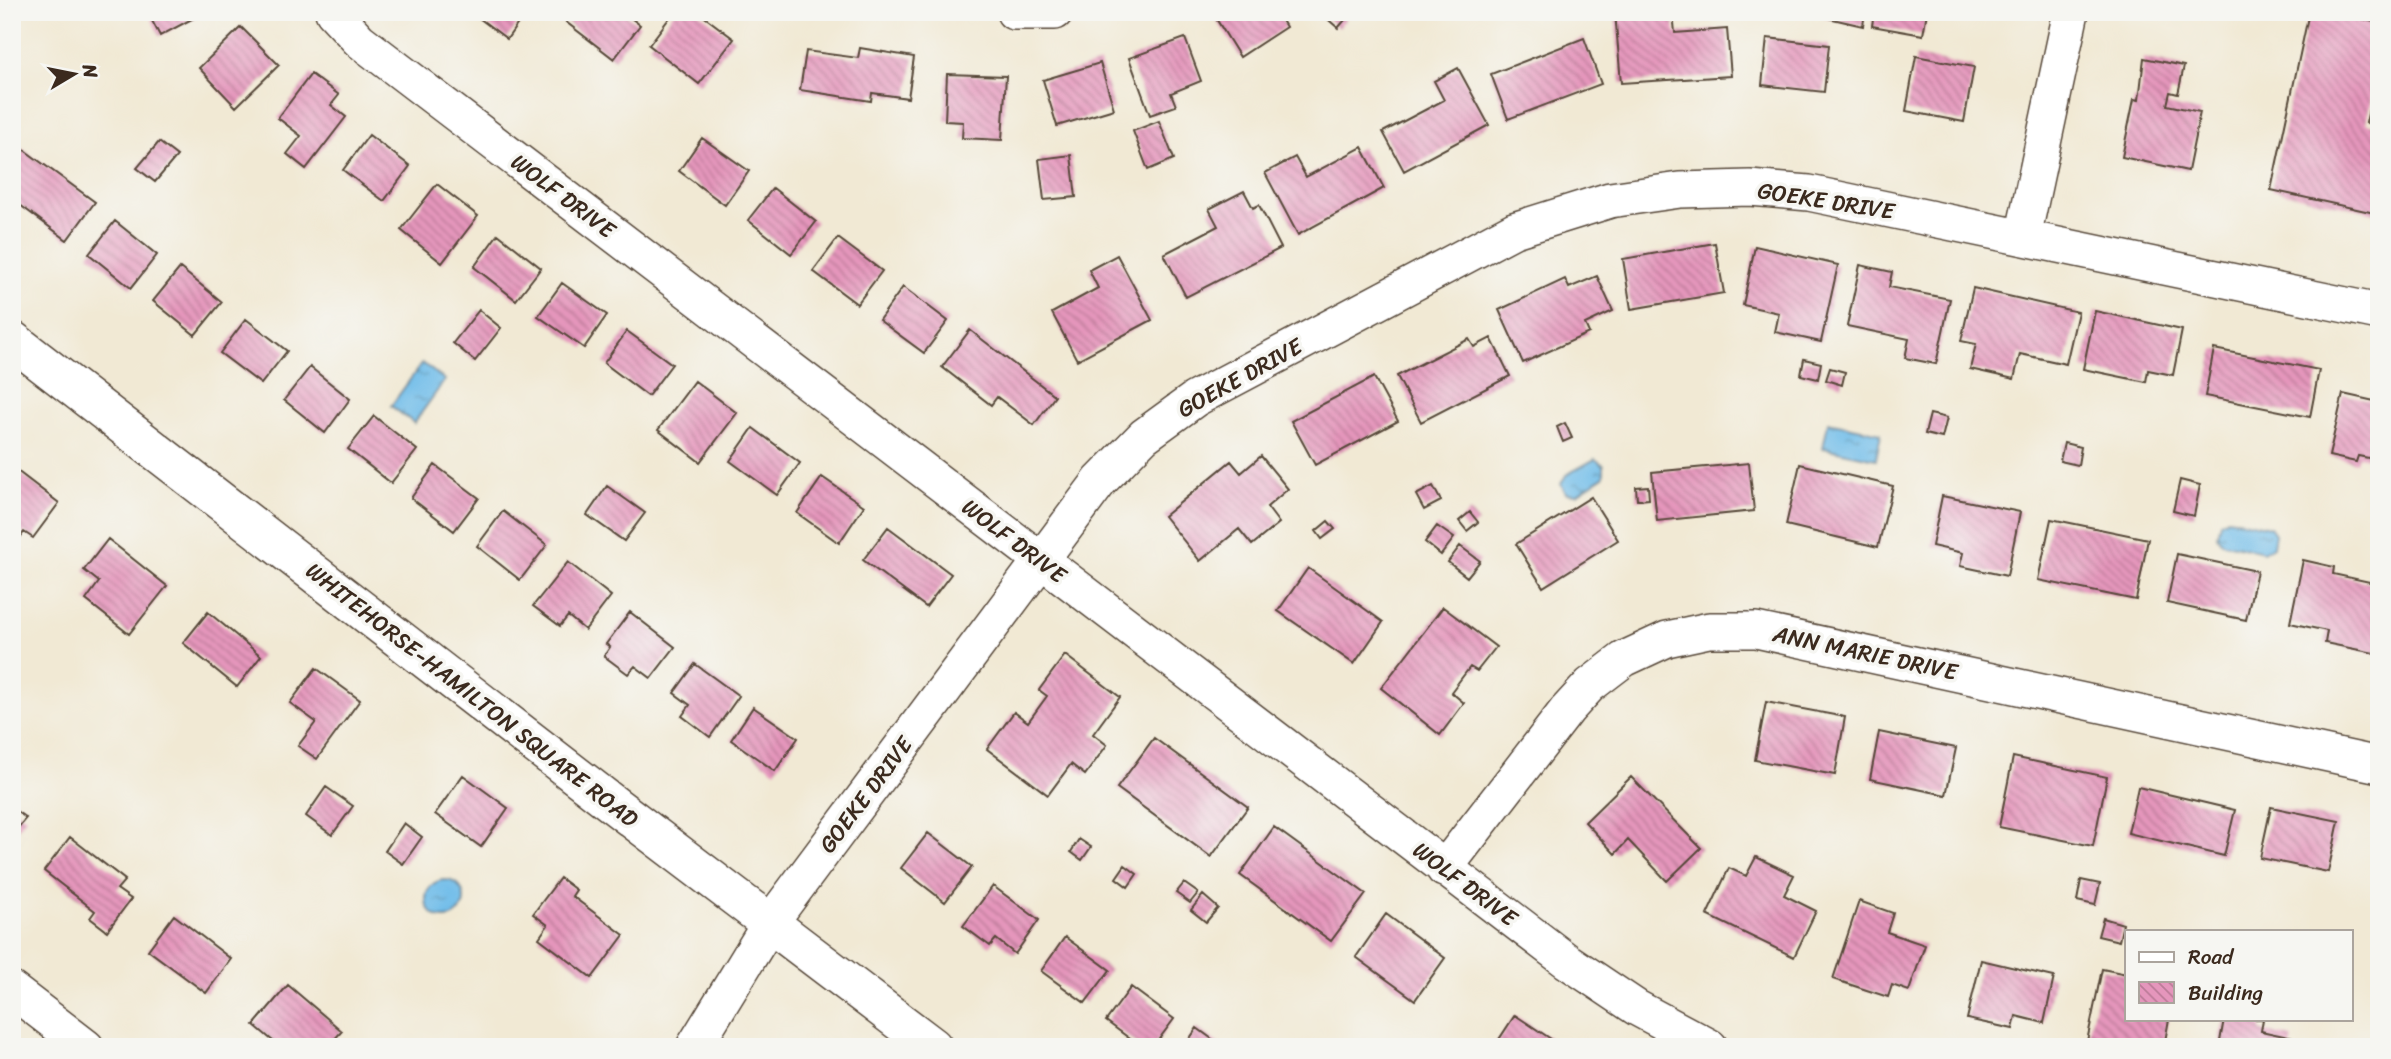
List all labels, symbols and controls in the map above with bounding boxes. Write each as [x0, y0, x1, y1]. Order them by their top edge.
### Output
north arrow [38, 38, 108, 108]
text: N [73, 61, 108, 81]
street label: WOLF DRIVE [502, 143, 625, 250]
street label: GOEKE DRIVE [1755, 170, 1899, 232]
street label: GOEKE DRIVE [1170, 326, 1311, 429]
street label: WOLF DRIVE [953, 488, 1076, 595]
street label: WHITEHORSE-HAMILTON SQUARE ROAD [296, 551, 648, 839]
street label: ANN MARIE DRIVE [1768, 613, 1962, 693]
street label: GOEKE DRIVE [808, 727, 925, 862]
street label: WOLF DRIVE [1404, 831, 1527, 938]
legend [2125, 930, 2352, 1020]
text: Road [2188, 938, 2235, 976]
text: Building [2188, 974, 2264, 1012]

